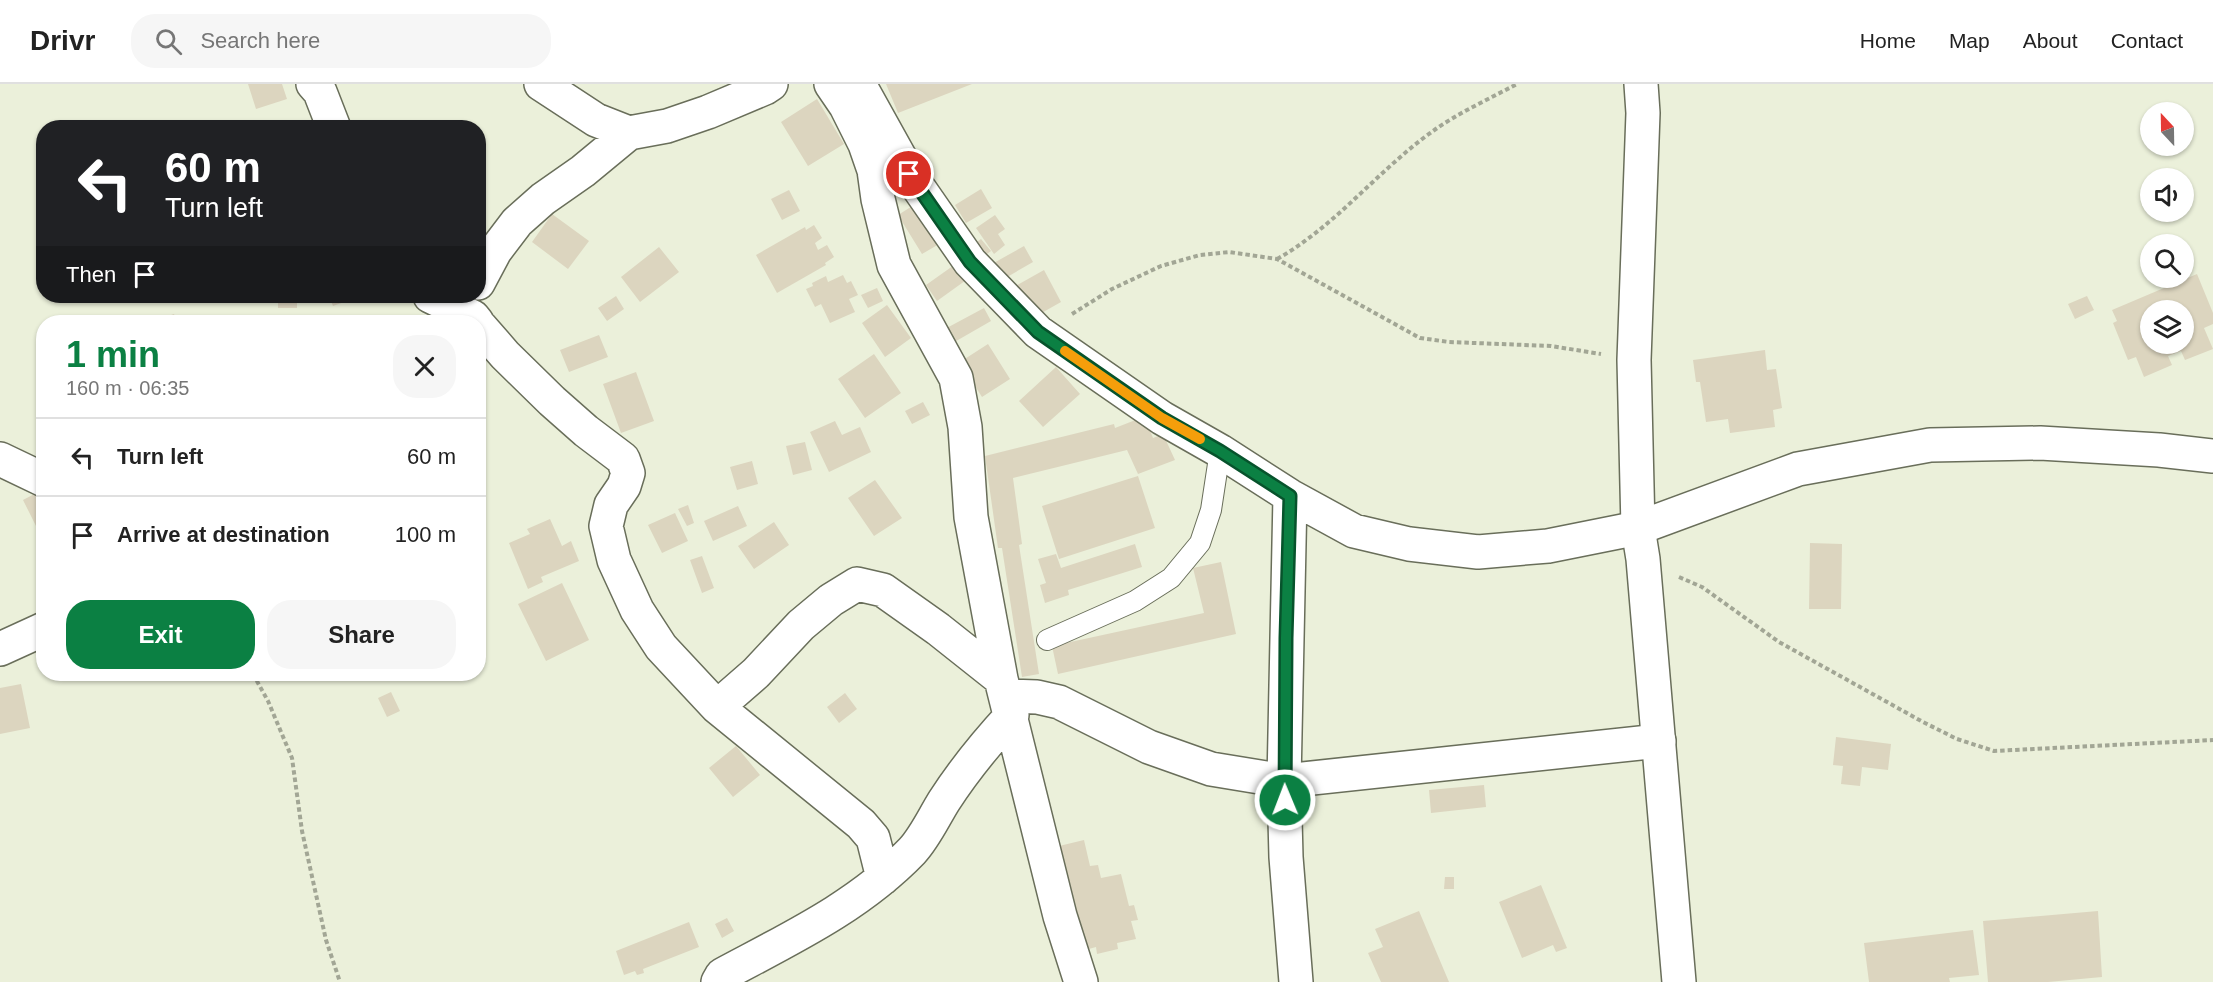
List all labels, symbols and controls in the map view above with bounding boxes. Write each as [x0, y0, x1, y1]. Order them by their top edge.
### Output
search box [131, 14, 551, 68]
text: Drivr [30, 25, 95, 56]
icon: search [152, 25, 185, 58]
text: Search here [200, 28, 320, 53]
text: Home [1860, 29, 1916, 52]
text: Map [1949, 29, 1990, 52]
text: About [2023, 29, 2078, 52]
text: Contact [2111, 29, 2183, 52]
north arrow [2140, 102, 2194, 156]
map controls [2140, 102, 2194, 354]
icon: left [66, 144, 144, 222]
text: 60 m [165, 144, 261, 191]
pin [883, 148, 934, 199]
icon: arrive [892, 157, 925, 190]
button: sound [2140, 168, 2194, 222]
text: Turn left [165, 193, 263, 223]
button: search [2140, 234, 2194, 288]
icon: arrive [128, 258, 161, 291]
text: Then [66, 262, 116, 287]
button: layers [2140, 300, 2194, 354]
text: 1 min [66, 334, 160, 375]
button: close [393, 335, 456, 398]
text: 160 m · 06:35 [66, 377, 189, 399]
icon: left [66, 441, 99, 474]
text: Turn left [117, 444, 203, 469]
text: 60 m [407, 444, 456, 469]
icon: arrive [66, 519, 99, 552]
text: Arrive at destination [117, 522, 330, 547]
text: 100 m [395, 522, 456, 547]
button: Exit [66, 600, 255, 669]
button: Share [267, 600, 456, 669]
position arrow [1253, 768, 1317, 832]

